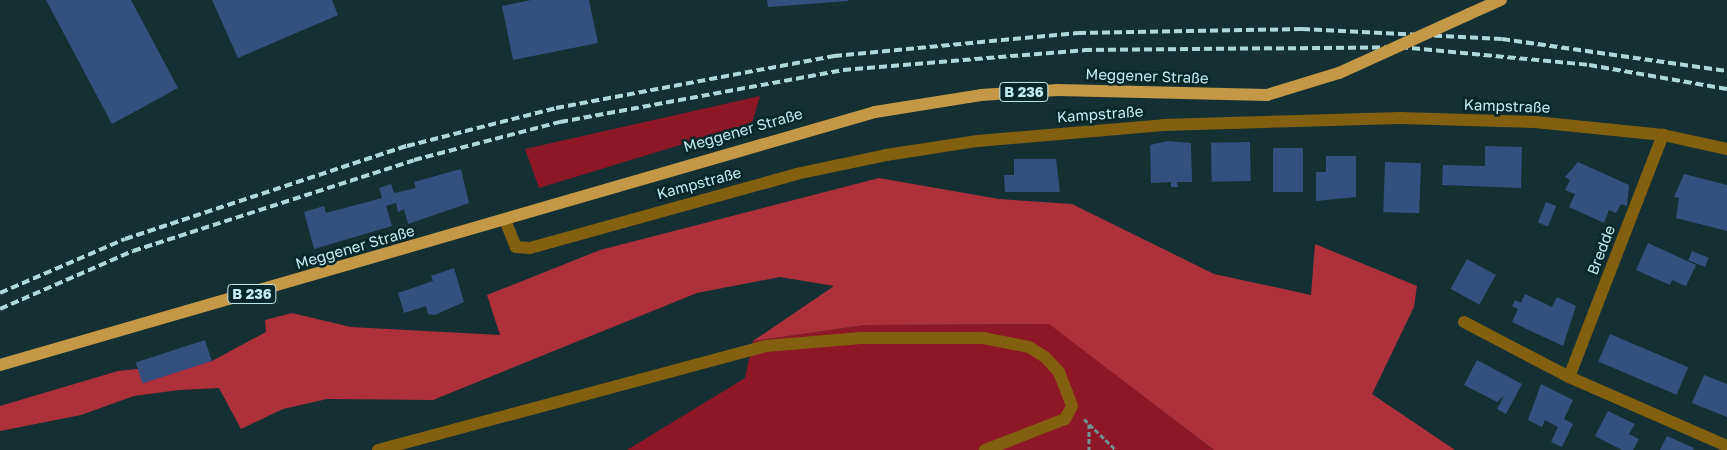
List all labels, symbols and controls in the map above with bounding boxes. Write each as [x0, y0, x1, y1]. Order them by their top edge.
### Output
street label: Meggener Straße [1085, 65, 1209, 87]
road number: B 236 [999, 80, 1049, 104]
street label: Kampstraße [1463, 95, 1551, 117]
street label: Kampstraße [1056, 102, 1144, 126]
street label: Meggener Straße [681, 104, 805, 156]
street label: Kampstraße [655, 163, 743, 203]
street label: Meggener Straße [293, 221, 417, 273]
street label: Bredde [1583, 223, 1619, 277]
road number: B 236 [227, 282, 277, 306]

